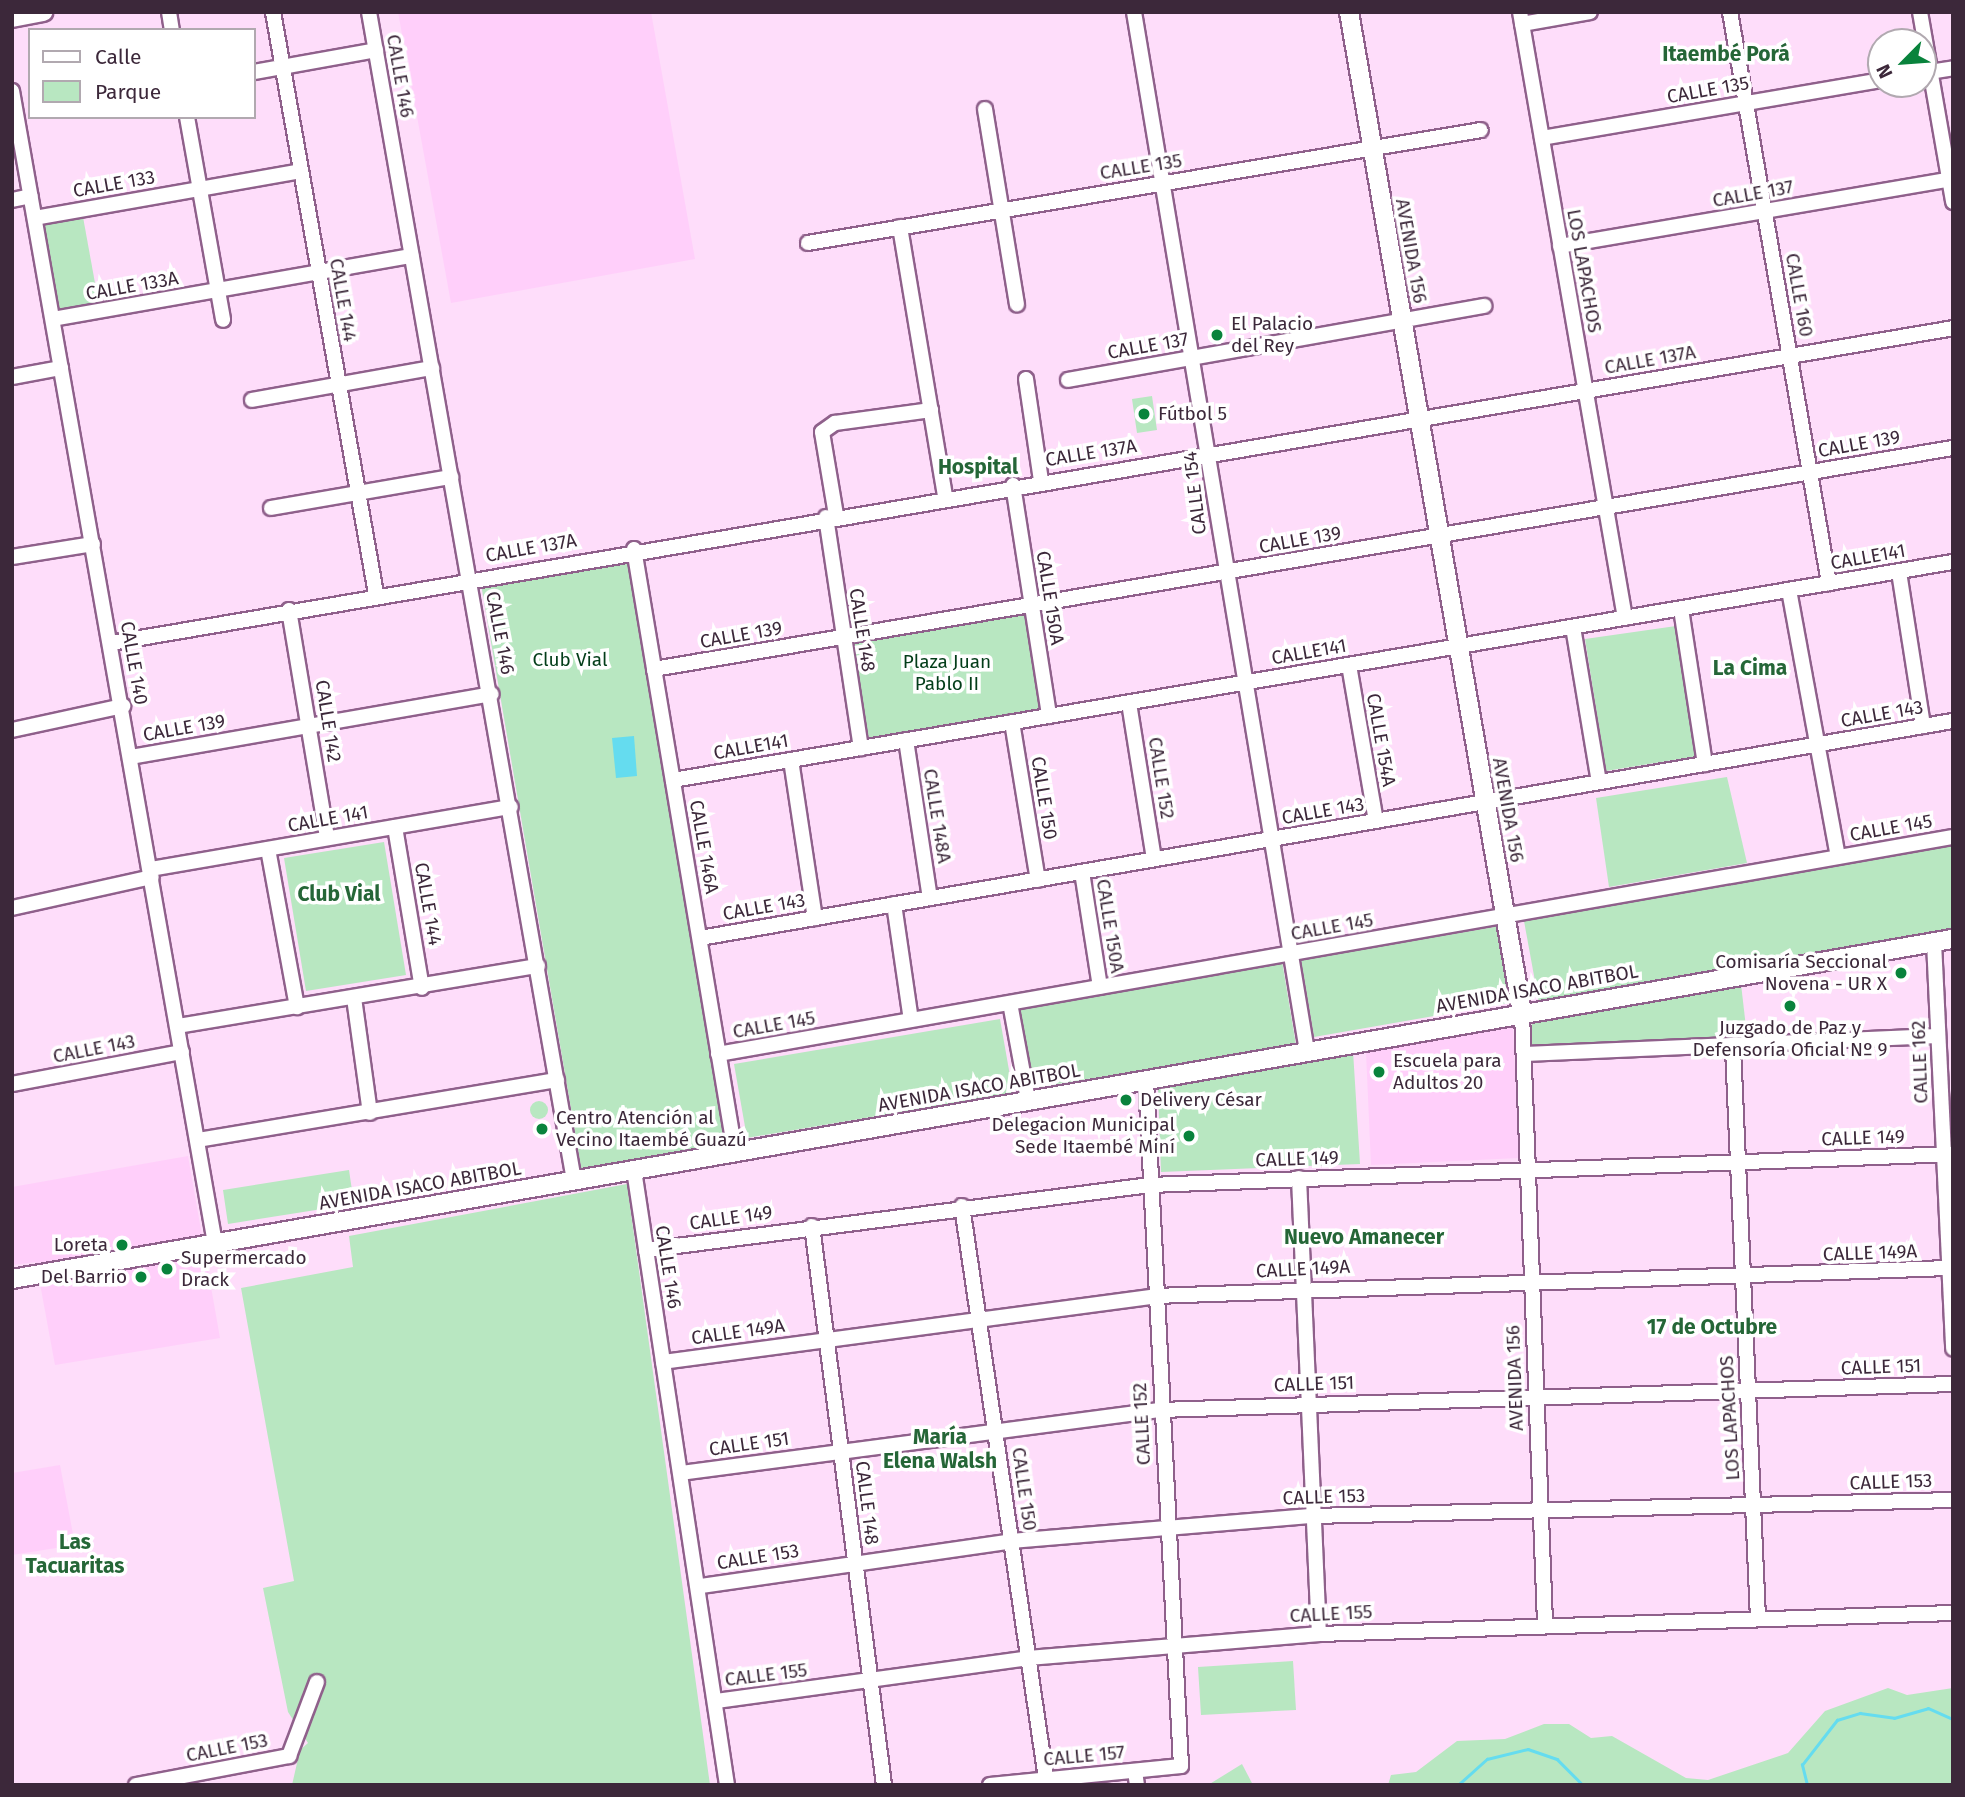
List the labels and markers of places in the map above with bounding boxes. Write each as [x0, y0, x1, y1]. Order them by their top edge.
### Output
place label: El Palacio del Rey [1231, 313, 1313, 357]
marker: El Palacio del Rey [1209, 327, 1225, 343]
place label: Fútbol 5 [1158, 403, 1227, 425]
marker: Fútbol 5 [1136, 406, 1152, 422]
place label: Comisaría Seccional Novena - UR X [1715, 951, 1887, 995]
marker: Comisaría Seccional Novena - UR X [1893, 965, 1909, 981]
marker: Juzgado de Paz y Defensoría Oficial Nº 9 [1782, 998, 1798, 1014]
place label: Juzgado de Paz y Defensoría Oficial Nº 9 [1692, 1017, 1888, 1061]
place label: Escuela para Adultos 20 [1393, 1050, 1502, 1094]
marker: Escuela para Adultos 20 [1371, 1064, 1387, 1080]
place label: Delivery César [1140, 1089, 1262, 1111]
marker: Delivery César [1118, 1092, 1134, 1108]
place label: Centro Atención al Vecino Itaembé Guazú [556, 1107, 747, 1151]
place label: Delegacion Municipal Sede Itaembé Miní [991, 1114, 1175, 1158]
marker: Centro Atención al Vecino Itaembé Guazú [534, 1121, 550, 1137]
marker: Delegacion Municipal Sede Itaembé Miní [1181, 1128, 1197, 1144]
place label: Loreta [54, 1234, 108, 1256]
marker: Loreta [114, 1237, 130, 1253]
place label: Supermercado Drack [181, 1247, 306, 1291]
marker: Supermercado Drack [159, 1261, 175, 1277]
place label: Del Barrio [41, 1266, 127, 1288]
marker: Del Barrio [133, 1269, 149, 1285]

